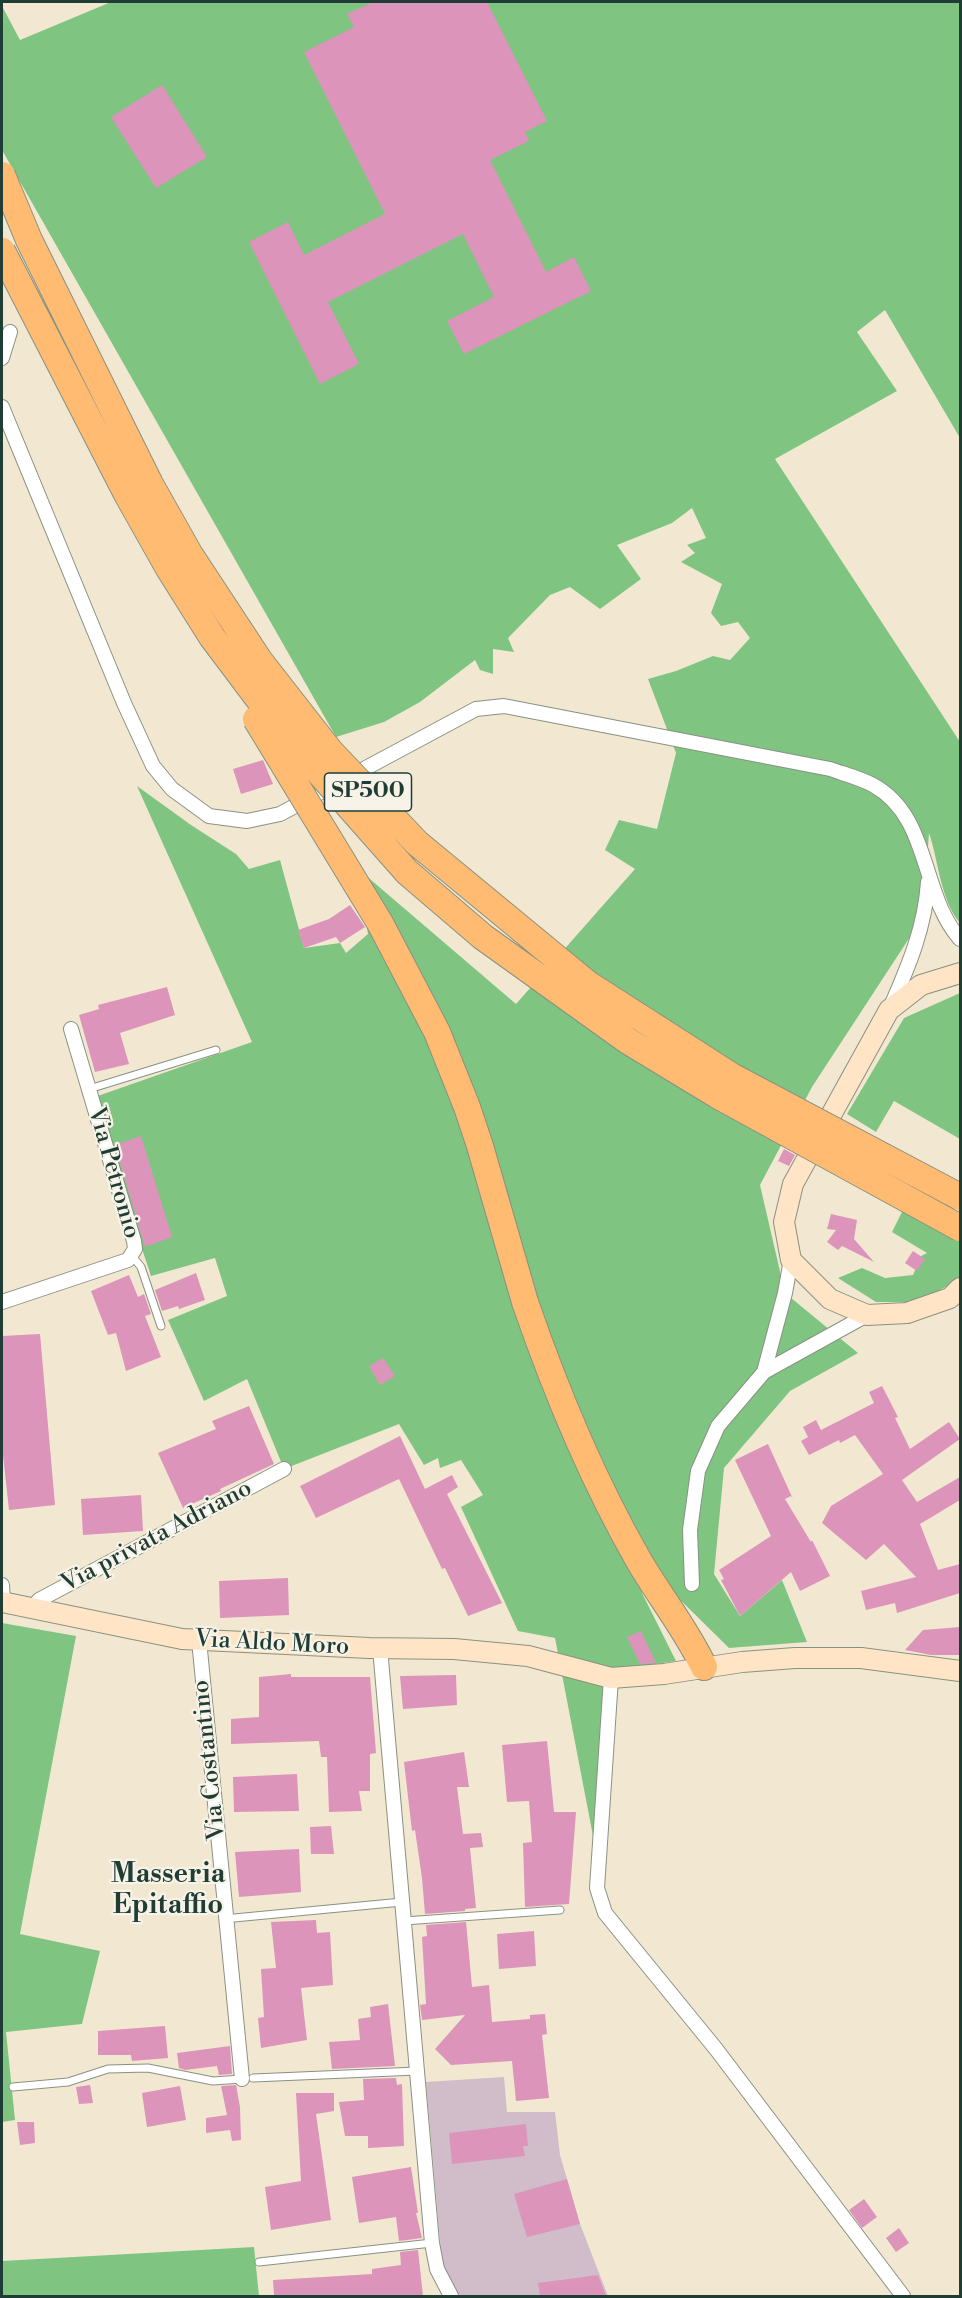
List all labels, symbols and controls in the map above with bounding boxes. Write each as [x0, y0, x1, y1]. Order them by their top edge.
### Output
road number: SP500 [324, 773, 412, 811]
street label: Via Petronio [80, 1104, 146, 1242]
street label: Via privata Adriano [57, 1475, 257, 1599]
street label: Via Aldo Moro [194, 1626, 350, 1662]
street label: Via Costantino [187, 1678, 233, 1842]
district label: Masseria Epitaffio [111, 1860, 225, 1923]

